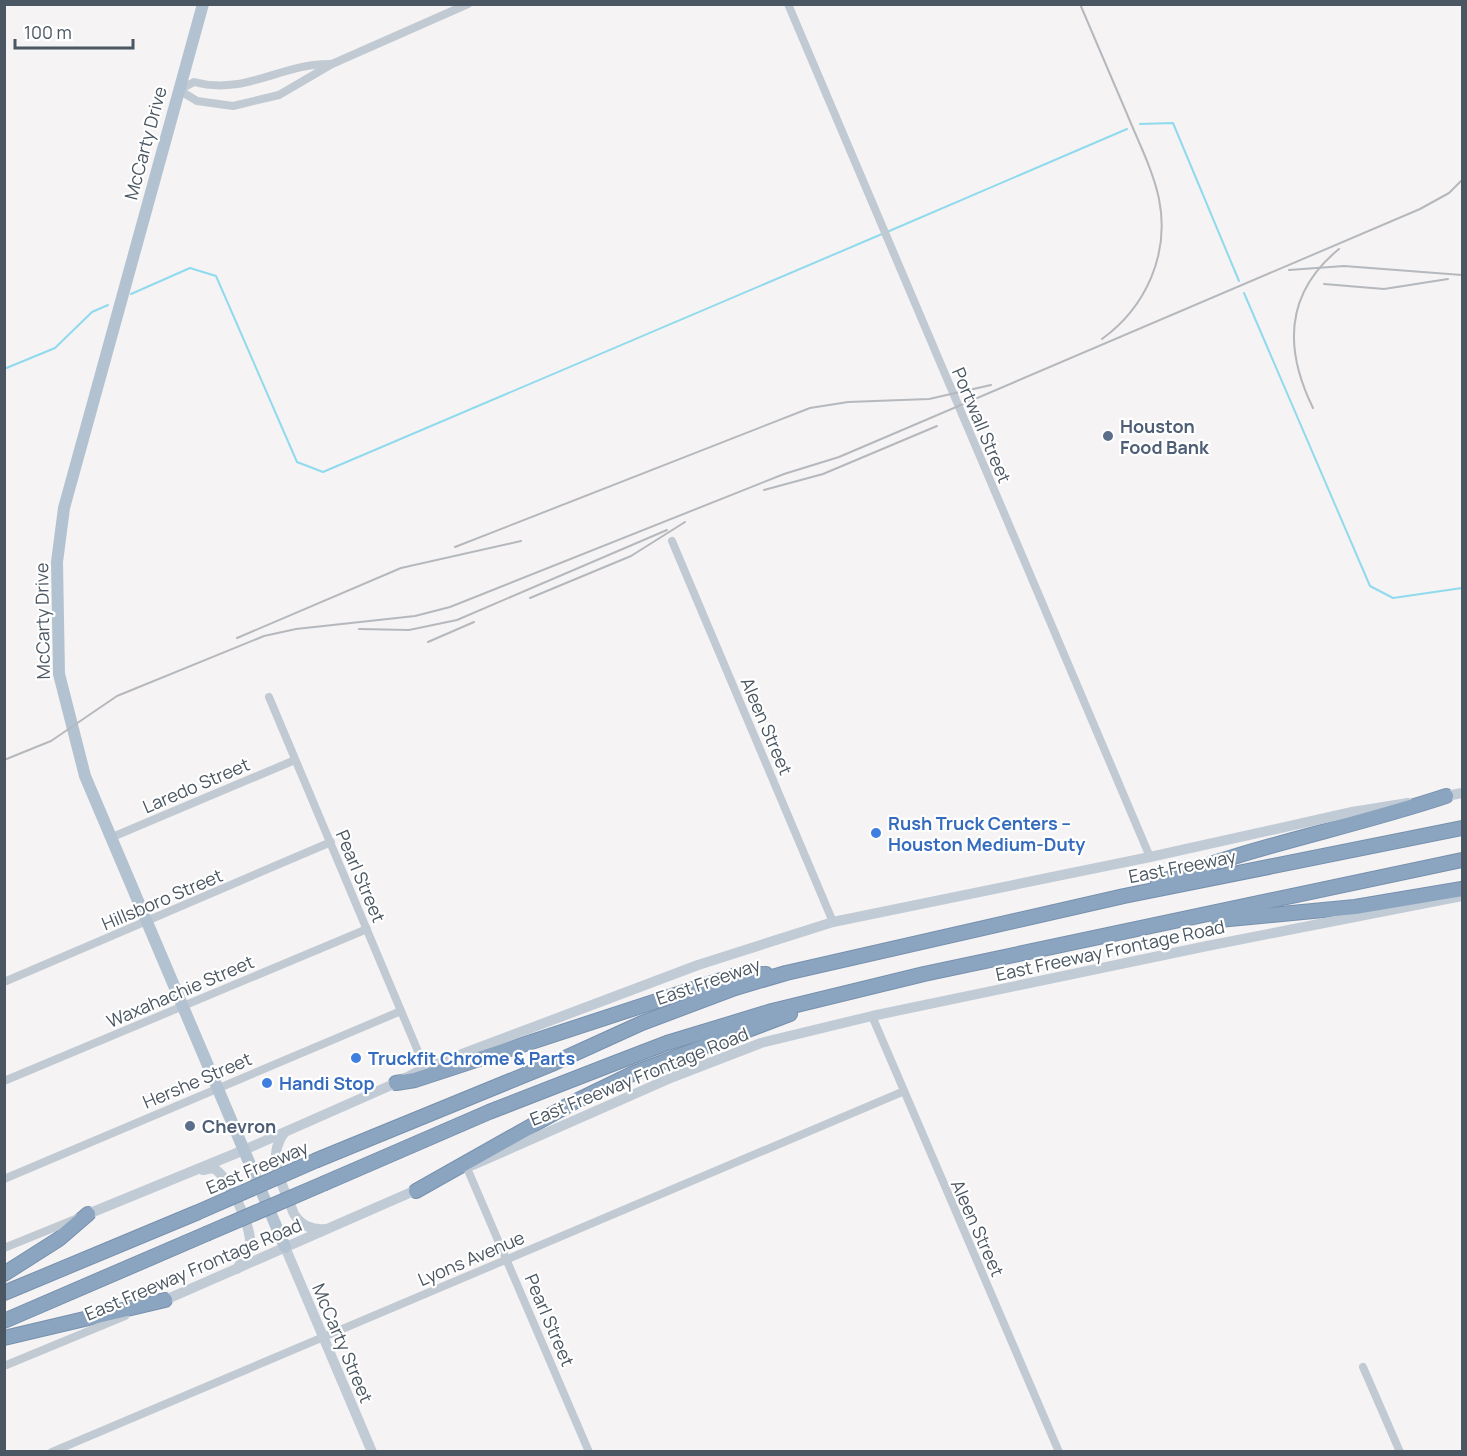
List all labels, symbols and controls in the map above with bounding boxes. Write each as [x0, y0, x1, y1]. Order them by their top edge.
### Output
scale bar [15, 12, 134, 50]
text: 100 m [24, 20, 72, 44]
street label: McCarty Drive [118, 84, 172, 202]
street label: Portwall Street [947, 364, 1017, 486]
place label: Houston Food Bank [1120, 414, 1210, 459]
marker: Houston Food Bank [1101, 429, 1115, 443]
street label: McCarty Drive [29, 563, 55, 679]
street label: Aleen Street [736, 674, 798, 778]
street label: Laredo Street [139, 752, 253, 818]
place label: Rush Truck Centers – Houston Medium-Duty [888, 811, 1085, 856]
street label: Pearl Street [331, 826, 391, 926]
marker: Rush Truck Centers – Houston Medium-Duty [869, 826, 883, 840]
street label: East Freeway [1126, 844, 1238, 888]
street label: Hillsboro Street [98, 863, 226, 935]
street label: East Freeway Frontage Road [993, 914, 1227, 986]
street label: Waxahachie Street [103, 949, 257, 1033]
street label: East Freeway [653, 952, 764, 1010]
street label: East Freeway Frontage Road [526, 1021, 752, 1131]
street label: Hershe Street [139, 1046, 255, 1114]
place label: Truckfit Chrome & Parts [368, 1046, 575, 1070]
marker: Truckfit Chrome & Parts [349, 1051, 363, 1065]
place label: Handi Stop [279, 1071, 375, 1095]
marker: Handi Stop [260, 1076, 274, 1090]
place label: Chevron [202, 1114, 276, 1138]
marker: Chevron [183, 1119, 197, 1133]
street label: East Freeway [202, 1135, 312, 1199]
street label: Aleen Street [946, 1176, 1010, 1280]
street label: East Freeway Frontage Road [81, 1212, 305, 1326]
street label: Lyons Avenue [414, 1225, 528, 1291]
street label: Pearl Street [520, 1270, 580, 1370]
street label: McCarty Street [307, 1280, 379, 1406]

